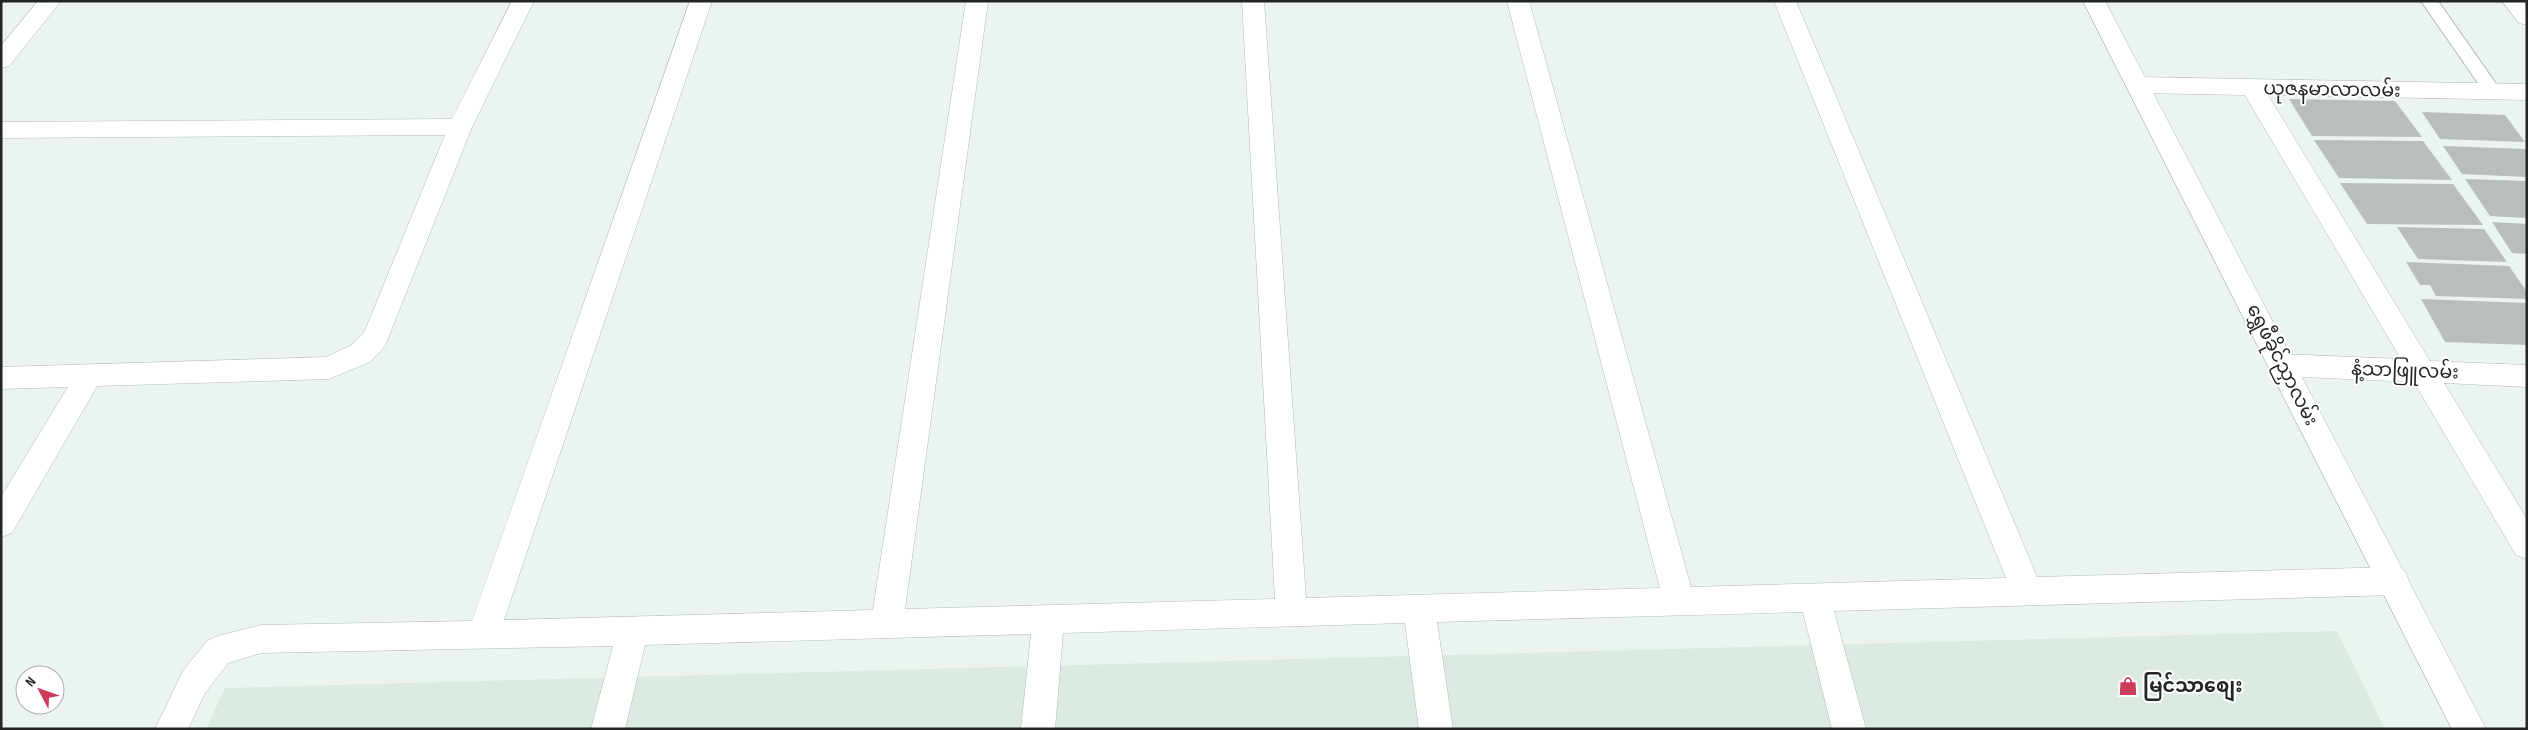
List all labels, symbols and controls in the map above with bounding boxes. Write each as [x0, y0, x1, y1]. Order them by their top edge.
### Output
street label: ယုဇနမာလာလမ်း [2263, 73, 2401, 107]
street label: ရွှေဖီခိုင်ညှာလမ်း [2238, 299, 2326, 431]
street label: နံ့သာဖြူလမ်း [2351, 354, 2459, 387]
north arrow [15, 665, 65, 715]
place label: မြင်သာစျေး [2143, 672, 2242, 702]
text: N [22, 673, 39, 690]
shop icon: မြင်သာစျေး [2117, 675, 2139, 697]

